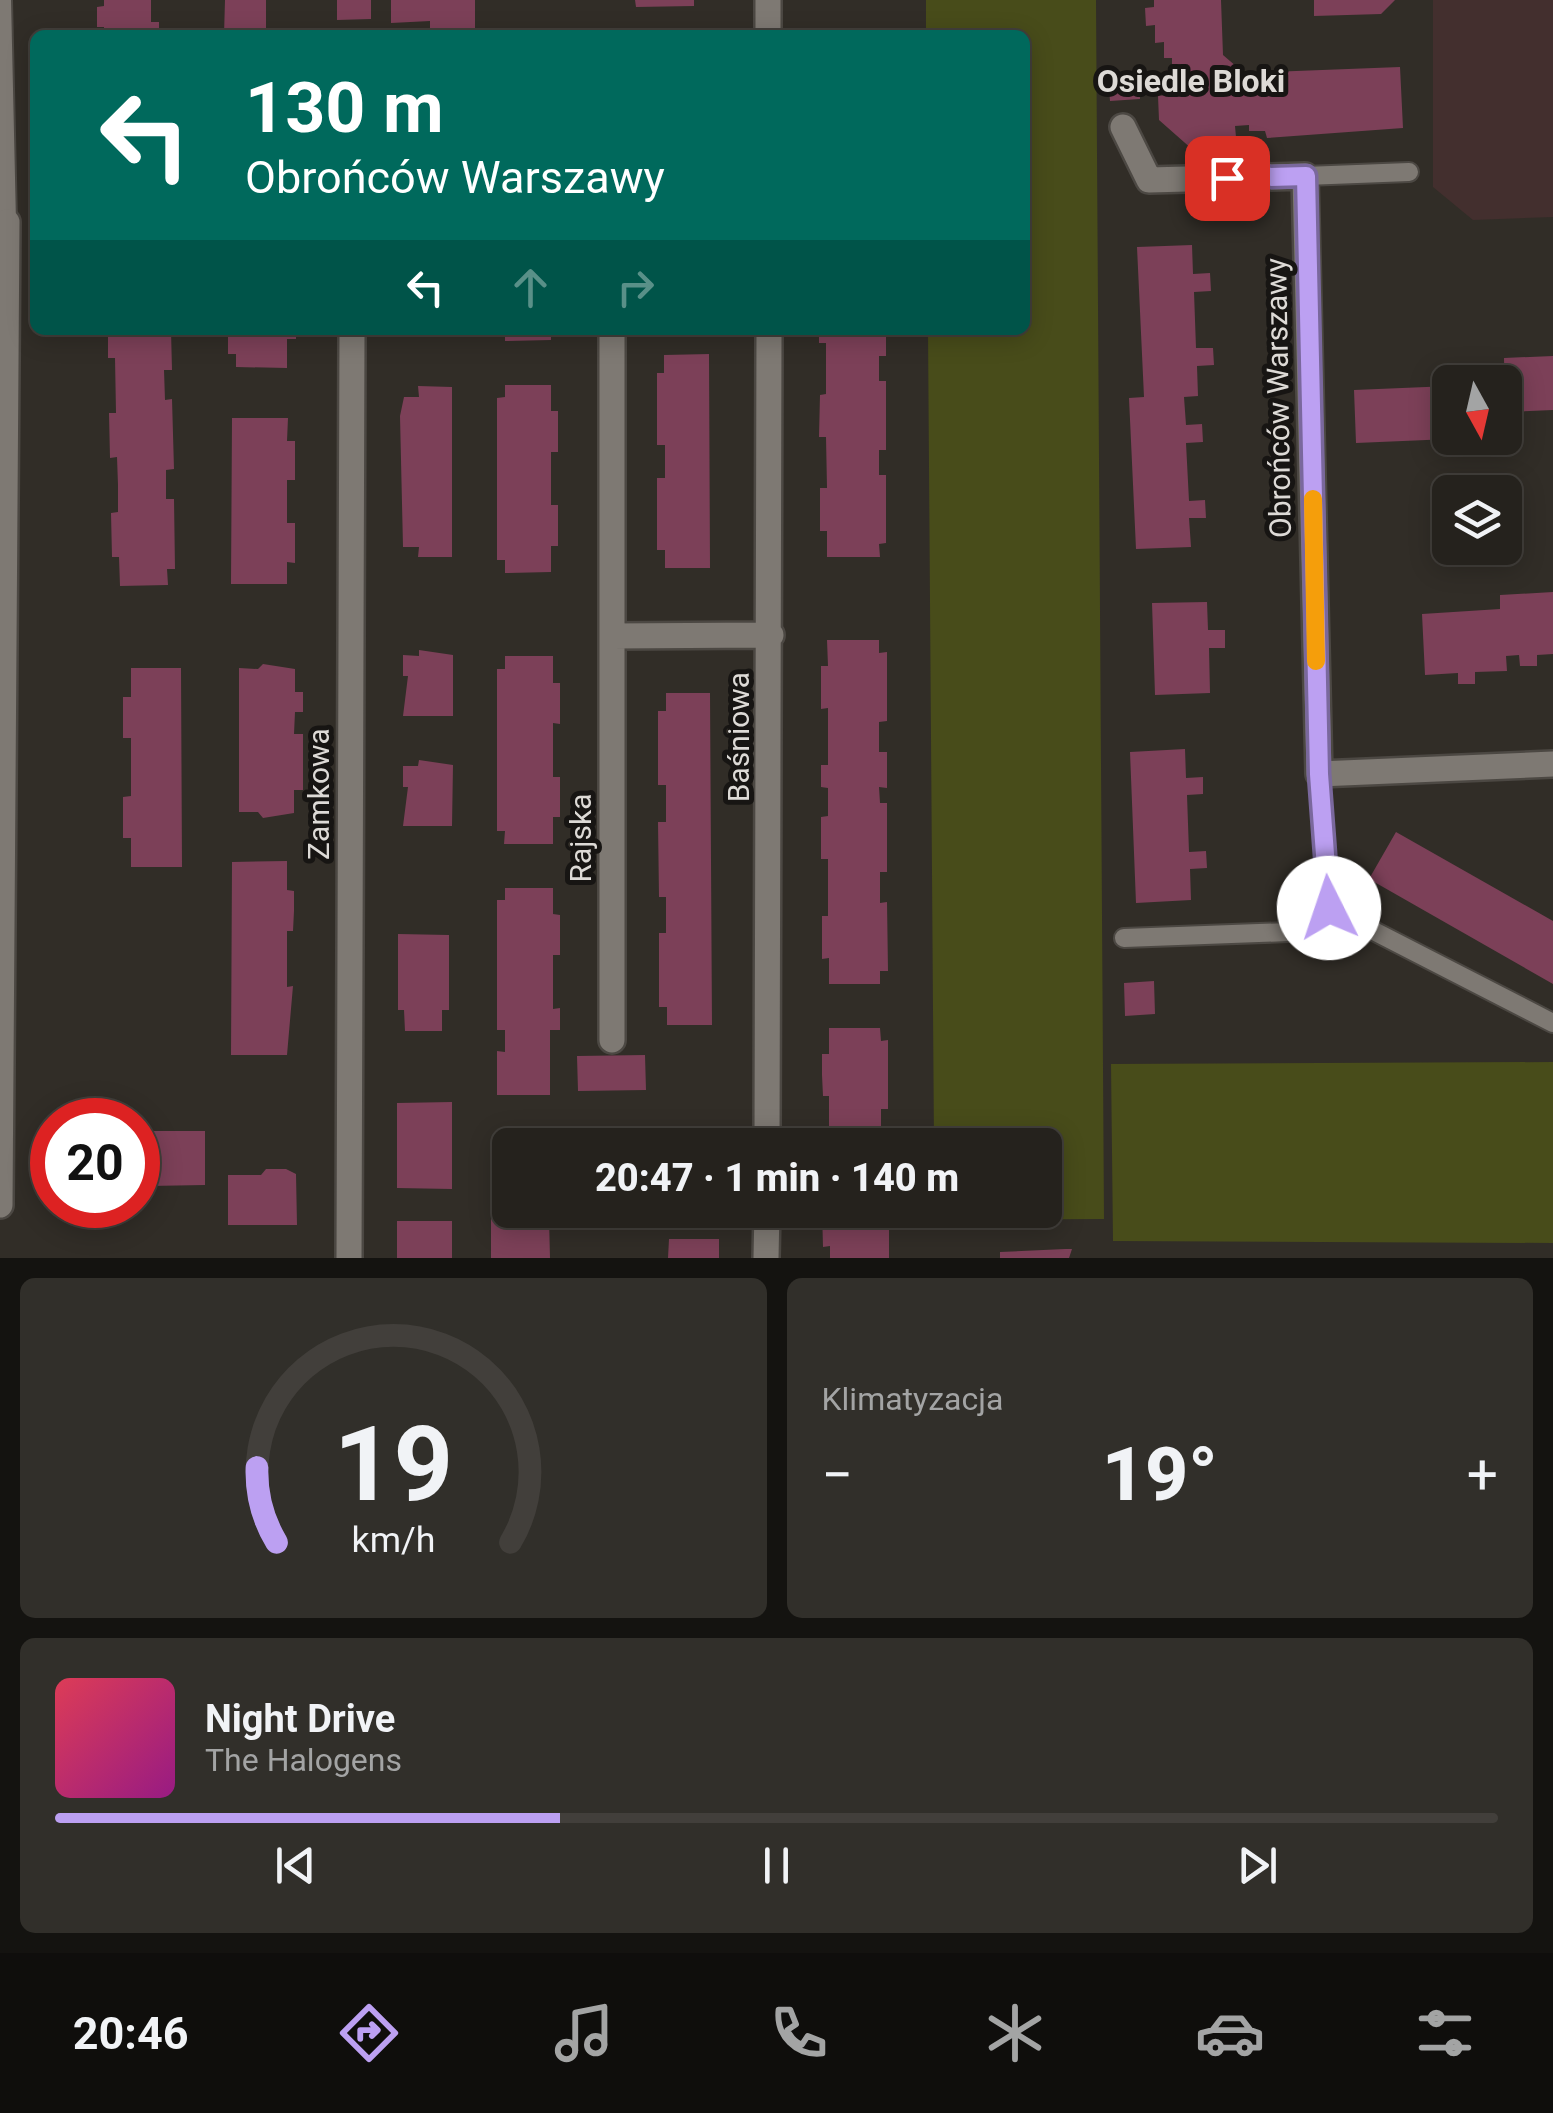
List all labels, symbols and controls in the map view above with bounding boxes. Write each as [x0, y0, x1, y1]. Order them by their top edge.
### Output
district label: Osiedle Bloki [1097, 62, 1285, 100]
text: 130 m [245, 67, 444, 149]
icon: left [80, 70, 210, 200]
pin [1185, 136, 1270, 221]
text: Obrońców Warszawy [245, 151, 665, 204]
icon: arrive [1200, 151, 1255, 206]
street label: Obrońców Warszawy [1258, 258, 1298, 538]
icon: left [398, 260, 453, 315]
icon: ahead [503, 260, 558, 315]
icon: right [608, 260, 663, 315]
north arrow [1432, 365, 1522, 455]
map controls [1432, 365, 1522, 565]
button: layers [1432, 475, 1522, 565]
street label: Baśniowa [721, 672, 756, 802]
street label: Zamkowa [301, 728, 336, 860]
street label: Rajska [563, 794, 598, 883]
position arrow [1277, 856, 1381, 960]
speed limit sign: 20 [30, 1098, 160, 1228]
text: 20:47 · 1 min · 140 m [595, 1156, 959, 1200]
text: Klimatyzacja [822, 1380, 1003, 1418]
text: 19 [334, 1404, 453, 1525]
text: 19° [1102, 1430, 1218, 1518]
text: − [822, 1443, 853, 1507]
text: + [1467, 1443, 1498, 1507]
text: km/h [351, 1519, 435, 1561]
text: Night Drive [205, 1697, 395, 1741]
text: The Halogens [205, 1741, 402, 1779]
icon: previous [268, 1838, 323, 1893]
icon: pause [749, 1838, 804, 1893]
icon: next [1230, 1838, 1285, 1893]
icon: directions [334, 1998, 404, 2068]
icon: music [549, 1998, 619, 2068]
icon: phone [764, 1998, 834, 2068]
icon: climate [980, 1998, 1050, 2068]
icon: car [1195, 1998, 1265, 2068]
icon: filters [1410, 1998, 1480, 2068]
text: 20:46 [73, 2007, 189, 2060]

